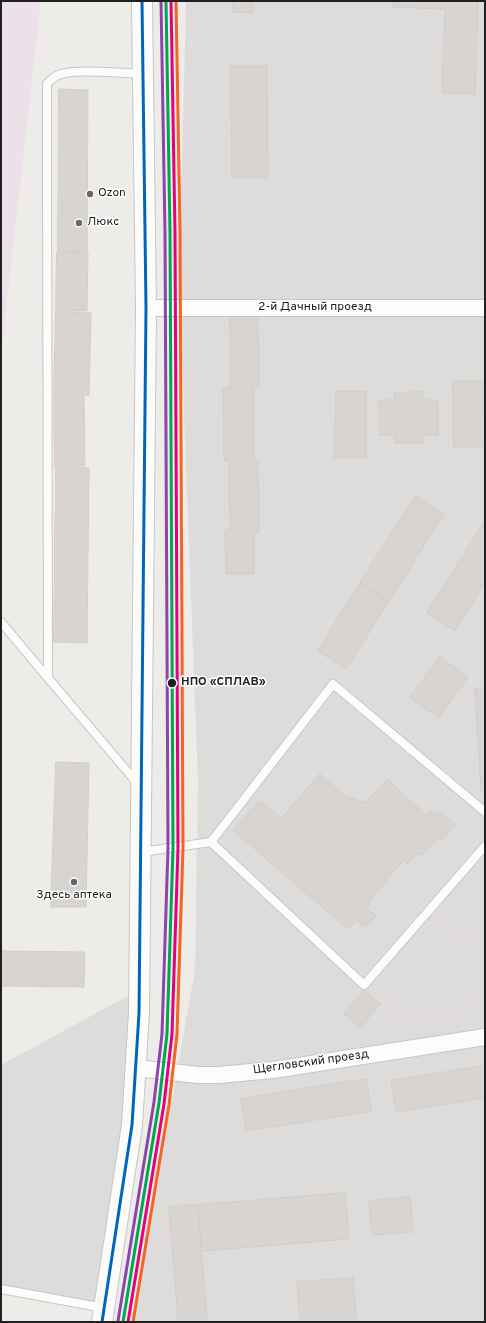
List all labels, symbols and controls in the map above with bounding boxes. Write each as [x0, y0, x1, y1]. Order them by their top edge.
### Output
place label: Ozon [98, 187, 126, 201]
marker: Ozon [85, 189, 95, 199]
place label: Люкс [87, 216, 119, 230]
marker: Люкс [74, 218, 84, 228]
street label: 2-й Дачный проезд [258, 301, 372, 315]
place label: НПО «СПЛАВ» [181, 676, 266, 690]
marker: НПО «СПЛАВ» [166, 677, 178, 689]
marker: Здесь аптека [69, 877, 79, 887]
place label: Здесь аптека [36, 889, 112, 903]
street label: Щегловский проезд [252, 1048, 370, 1078]

